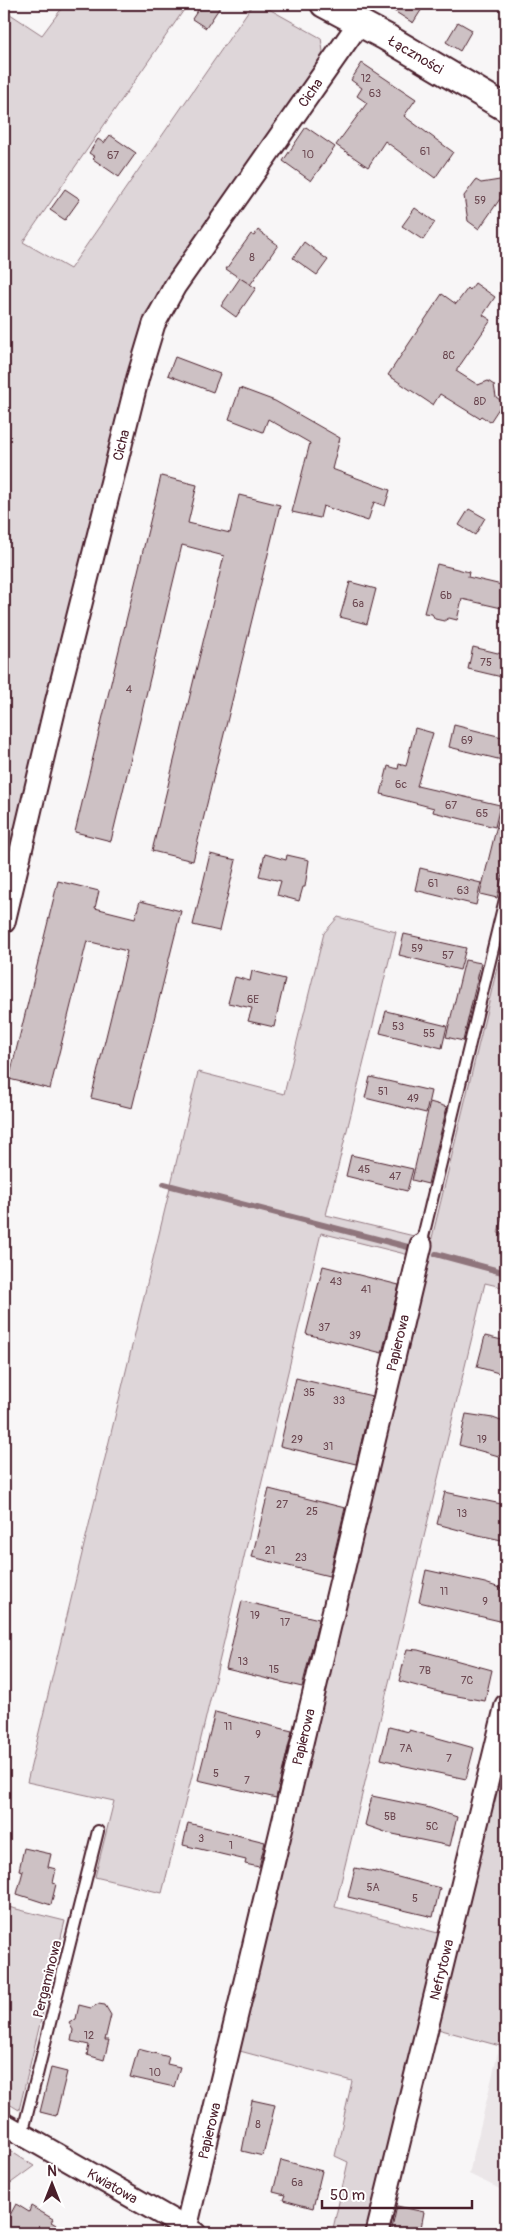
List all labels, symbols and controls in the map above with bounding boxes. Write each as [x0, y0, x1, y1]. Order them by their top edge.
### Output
street label: Łączności [384, 32, 447, 78]
house number: 12 [361, 72, 371, 85]
street label: Cicha [295, 75, 327, 111]
house number: 63 [369, 87, 381, 100]
house number: 61 [420, 145, 430, 158]
house number: 10 [302, 148, 314, 161]
house number: 67 [107, 149, 119, 162]
house number: 59 [474, 194, 486, 207]
house number: 8 [249, 251, 255, 264]
house number: 8C [443, 349, 455, 362]
house number: 8D [474, 395, 486, 408]
street label: Cicha [109, 428, 133, 463]
house number: 6b [440, 589, 452, 602]
house number: 6a [352, 597, 364, 610]
house number: 75 [480, 656, 492, 669]
house number: 4 [126, 683, 133, 696]
house number: 69 [461, 734, 473, 747]
house number: 6c [395, 778, 407, 791]
house number: 67 [445, 799, 457, 812]
house number: 65 [476, 807, 488, 820]
house number: 61 [428, 877, 438, 890]
house number: 63 [457, 884, 469, 897]
house number: 59 [411, 942, 423, 955]
house number: 57 [442, 949, 454, 962]
house number: 6E [247, 993, 259, 1006]
house number: 53 [392, 1020, 404, 1033]
house number: 55 [423, 1027, 435, 1040]
house number: 51 [378, 1085, 388, 1098]
house number: 49 [407, 1092, 419, 1105]
house number: 45 [358, 1163, 370, 1176]
house number: 47 [389, 1170, 401, 1183]
house number: 43 [330, 1275, 342, 1288]
house number: 41 [361, 1283, 371, 1296]
street label: Papierowa [383, 1313, 413, 1373]
house number: 37 [318, 1321, 330, 1334]
house number: 39 [349, 1329, 361, 1342]
house number: 35 [303, 1386, 315, 1399]
house number: 33 [333, 1394, 345, 1407]
house number: 29 [291, 1433, 303, 1446]
house number: 19 [477, 1433, 487, 1446]
house number: 31 [323, 1440, 333, 1453]
house number: 27 [276, 1498, 288, 1511]
house number: 25 [306, 1505, 318, 1518]
house number: 13 [457, 1507, 467, 1520]
house number: 21 [265, 1544, 275, 1557]
house number: 23 [295, 1551, 307, 1564]
house number: 11 [440, 1585, 448, 1598]
house number: 9 [482, 1595, 488, 1608]
house number: 19 [250, 1609, 260, 1622]
house number: 17 [280, 1616, 290, 1629]
house number: 13 [238, 1655, 248, 1668]
house number: 15 [269, 1663, 279, 1676]
house number: 7B [419, 1664, 431, 1677]
house number: 7C [461, 1674, 474, 1687]
street label: Papierowa [289, 1707, 319, 1767]
house number: 11 [224, 1720, 232, 1733]
house number: 9 [255, 1728, 261, 1741]
house number: 7A [400, 1742, 412, 1755]
house number: 7 [446, 1752, 452, 1765]
house number: 5 [213, 1767, 219, 1780]
house number: 7 [244, 1774, 250, 1787]
house number: 5B [384, 1810, 396, 1823]
house number: 5C [426, 1820, 439, 1833]
house number: 3 [198, 1832, 204, 1845]
house number: 1 [229, 1839, 233, 1852]
house number: 5A [366, 1881, 380, 1894]
house number: 5 [412, 1892, 418, 1905]
street label: Pergaminowa [30, 1938, 65, 2020]
street label: Nefrytowa [426, 1938, 457, 2002]
house number: 12 [84, 2029, 94, 2042]
house number: 10 [149, 2066, 161, 2079]
street label: Papierowa [195, 2101, 225, 2161]
house number: 8 [255, 2118, 261, 2131]
north arrow [28, 2160, 78, 2210]
text: N [47, 2163, 57, 2180]
street label: Kwiatowa [84, 2165, 141, 2208]
house number: 6a [291, 2176, 303, 2189]
scale bar [322, 2177, 472, 2209]
text: 50 m [330, 2186, 365, 2205]

